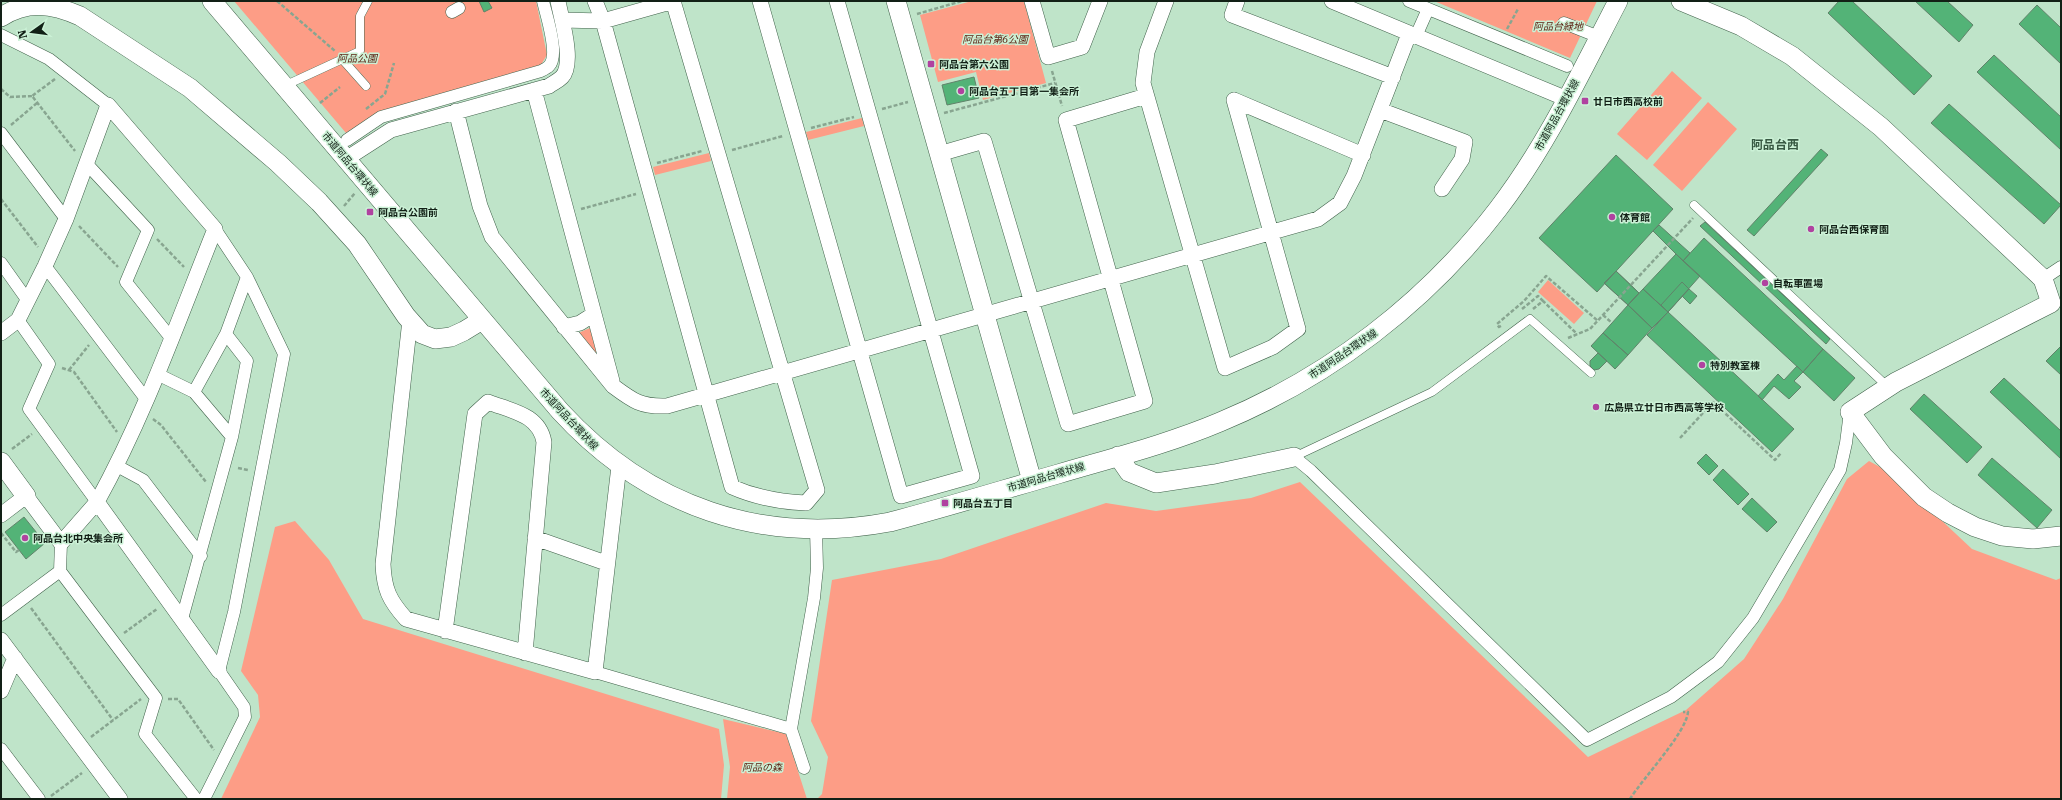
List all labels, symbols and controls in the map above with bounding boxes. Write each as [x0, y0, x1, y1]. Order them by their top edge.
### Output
north arrow [12, 12, 52, 52]
park label: 阿品台緑地 [1533, 21, 1584, 32]
text: N [15, 28, 30, 40]
park label: 阿品台第6公園 [962, 34, 1030, 45]
park label: 阿品公園 [337, 53, 379, 64]
marker: 阿品台第六公園 [926, 59, 936, 69]
place label: 阿品台第六公園 [939, 59, 1009, 70]
street label: 市道阿品台環状線 [1533, 77, 1581, 153]
marker: 阿品台五丁目第一集会所 [956, 86, 966, 96]
place label: 阿品台五丁目第一集会所 [969, 86, 1079, 97]
marker: 廿日市西高校前 [1580, 96, 1590, 106]
place label: 廿日市西高校前 [1593, 96, 1663, 107]
street label: 市道阿品台環状線 [320, 130, 380, 198]
district label: 阿品台西 [1751, 138, 1799, 152]
marker: 阿品台公園前 [365, 207, 375, 217]
place label: 阿品台公園前 [378, 207, 438, 218]
marker: 体育館 [1607, 212, 1617, 222]
place label: 体育館 [1619, 212, 1650, 223]
marker: 阿品台西保育園 [1806, 224, 1816, 234]
place label: 阿品台西保育園 [1819, 224, 1889, 235]
marker: 自転車置場 [1760, 278, 1770, 288]
place label: 自転車置場 [1773, 278, 1823, 289]
street label: 市道阿品台環状線 [1307, 327, 1379, 381]
marker: 特別教室棟 [1697, 360, 1707, 370]
place label: 特別教室棟 [1710, 360, 1760, 371]
street label: 市道阿品台環状線 [538, 386, 600, 452]
marker: 広島県立廿日市西高等学校 [1591, 402, 1601, 412]
place label: 広島県立廿日市西高等学校 [1604, 402, 1724, 413]
street label: 市道阿品台環状線 [1006, 461, 1086, 493]
marker: 阿品台五丁目 [940, 498, 950, 508]
place label: 阿品台五丁目 [953, 498, 1013, 509]
marker: 阿品台北中央集会所 [20, 533, 30, 543]
place label: 阿品台北中央集会所 [33, 533, 123, 544]
park label: 阿品の森 [742, 762, 783, 773]

